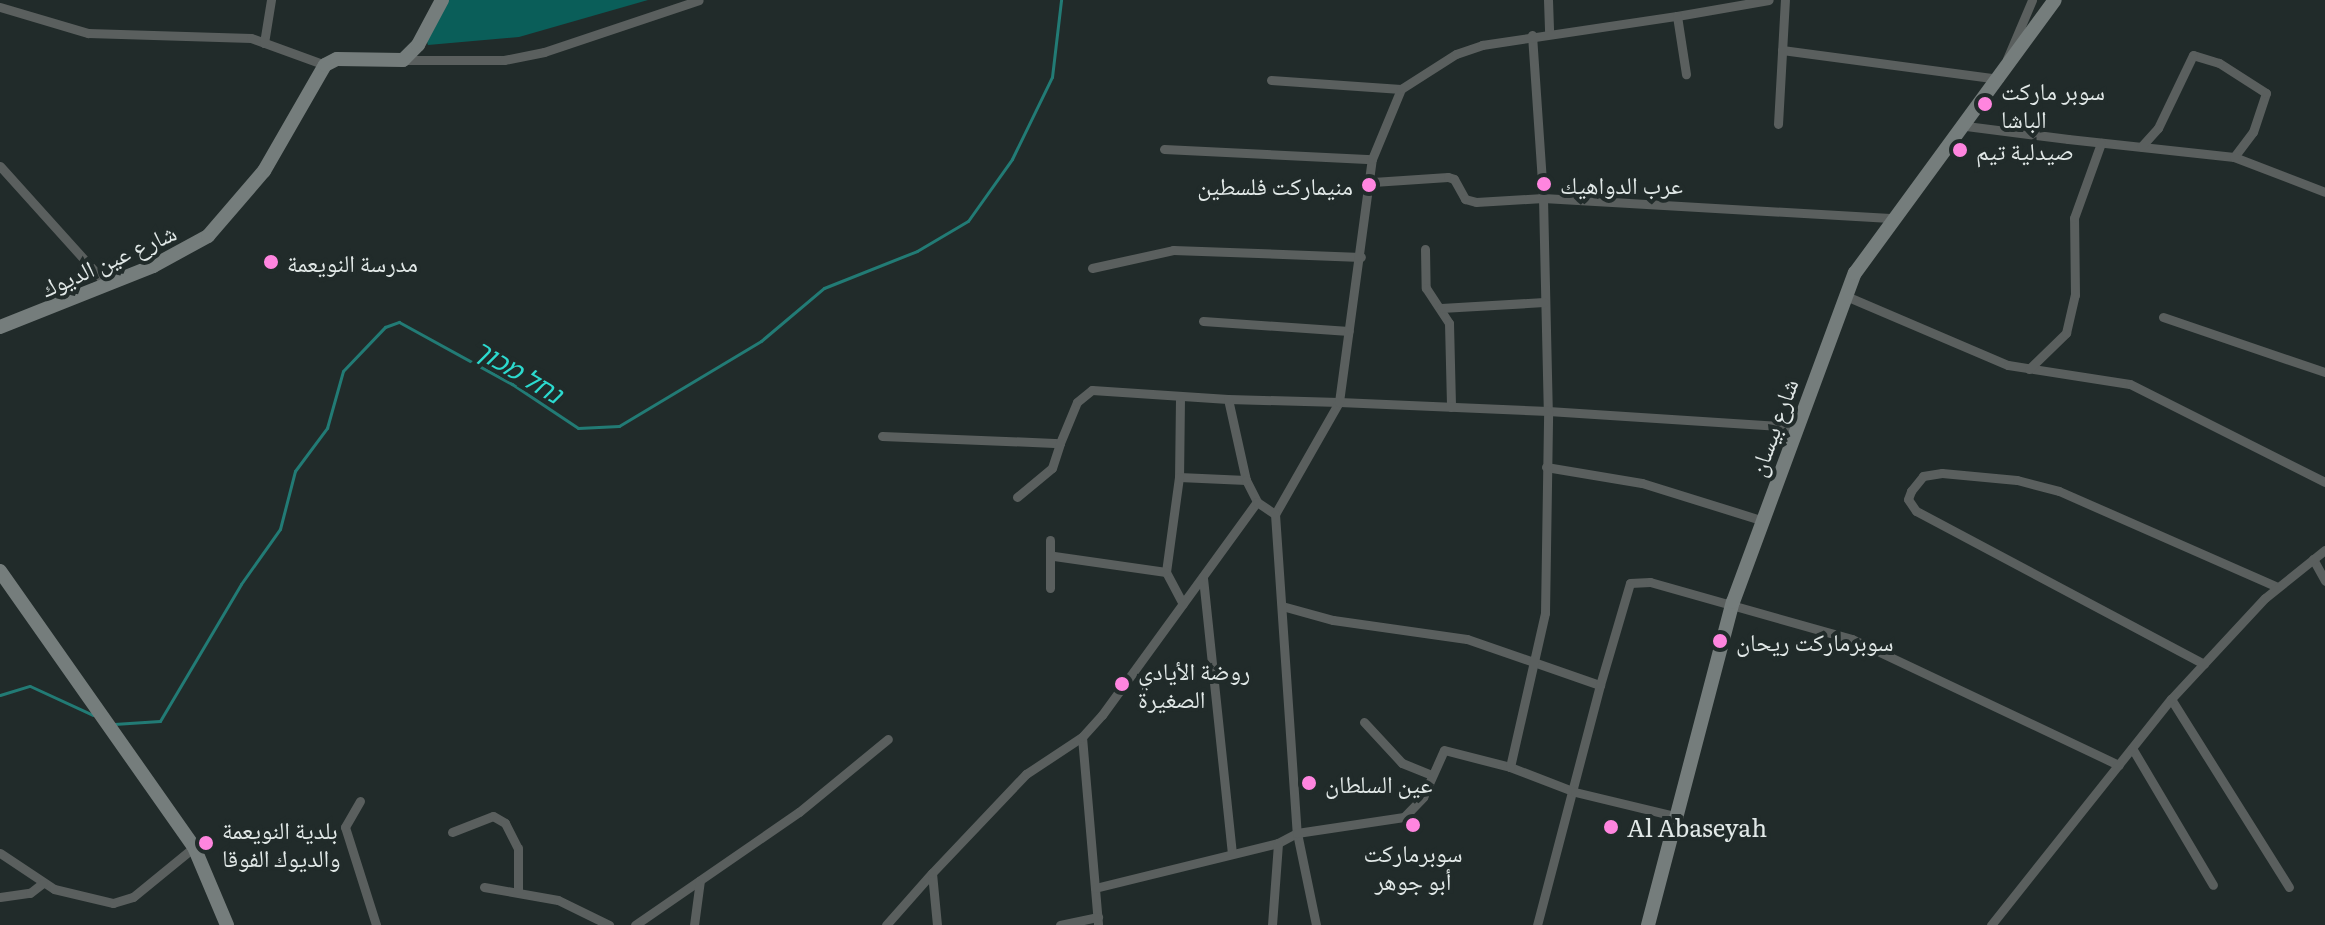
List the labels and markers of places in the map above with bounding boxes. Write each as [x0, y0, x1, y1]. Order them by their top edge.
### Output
place label: سوبر ماركت الباشا [2001, 76, 2105, 132]
marker: سوبر ماركت الباشا [1976, 95, 1994, 113]
place label: صيدلية تيم [1976, 136, 2074, 164]
marker: صيدلية تيم [1951, 141, 1969, 159]
place label: عرب الدواهيك [1560, 170, 1683, 198]
place label: منيماركت فلسطين [1197, 171, 1353, 199]
marker: عرب الدواهيك [1535, 175, 1553, 193]
marker: منيماركت فلسطين [1360, 176, 1378, 194]
place label: مدرسة النويعمة [287, 248, 418, 276]
marker: مدرسة النويعمة [262, 253, 280, 271]
place label: سوبرماركت ريحان [1736, 627, 1894, 655]
marker: سوبرماركت ريحان [1711, 632, 1729, 650]
place label: روضة الأيادي الصغيرة [1138, 656, 1250, 712]
marker: روضة الأيادي الصغيرة [1113, 675, 1131, 693]
place label: عين السلطان [1325, 769, 1432, 797]
marker: عين السلطان [1300, 774, 1318, 792]
place label: Al Abaseyah [1627, 813, 1767, 841]
place label: بلدية النويعمة والديوك الفوقا [222, 815, 341, 871]
marker: سوبرماركت أبو جوهر [1404, 816, 1422, 834]
marker: Al Abaseyah [1602, 818, 1620, 836]
marker: بلدية النويعمة والديوك الفوقا [197, 834, 215, 852]
place label: سوبرماركت أبو جوهر [1363, 838, 1463, 894]

